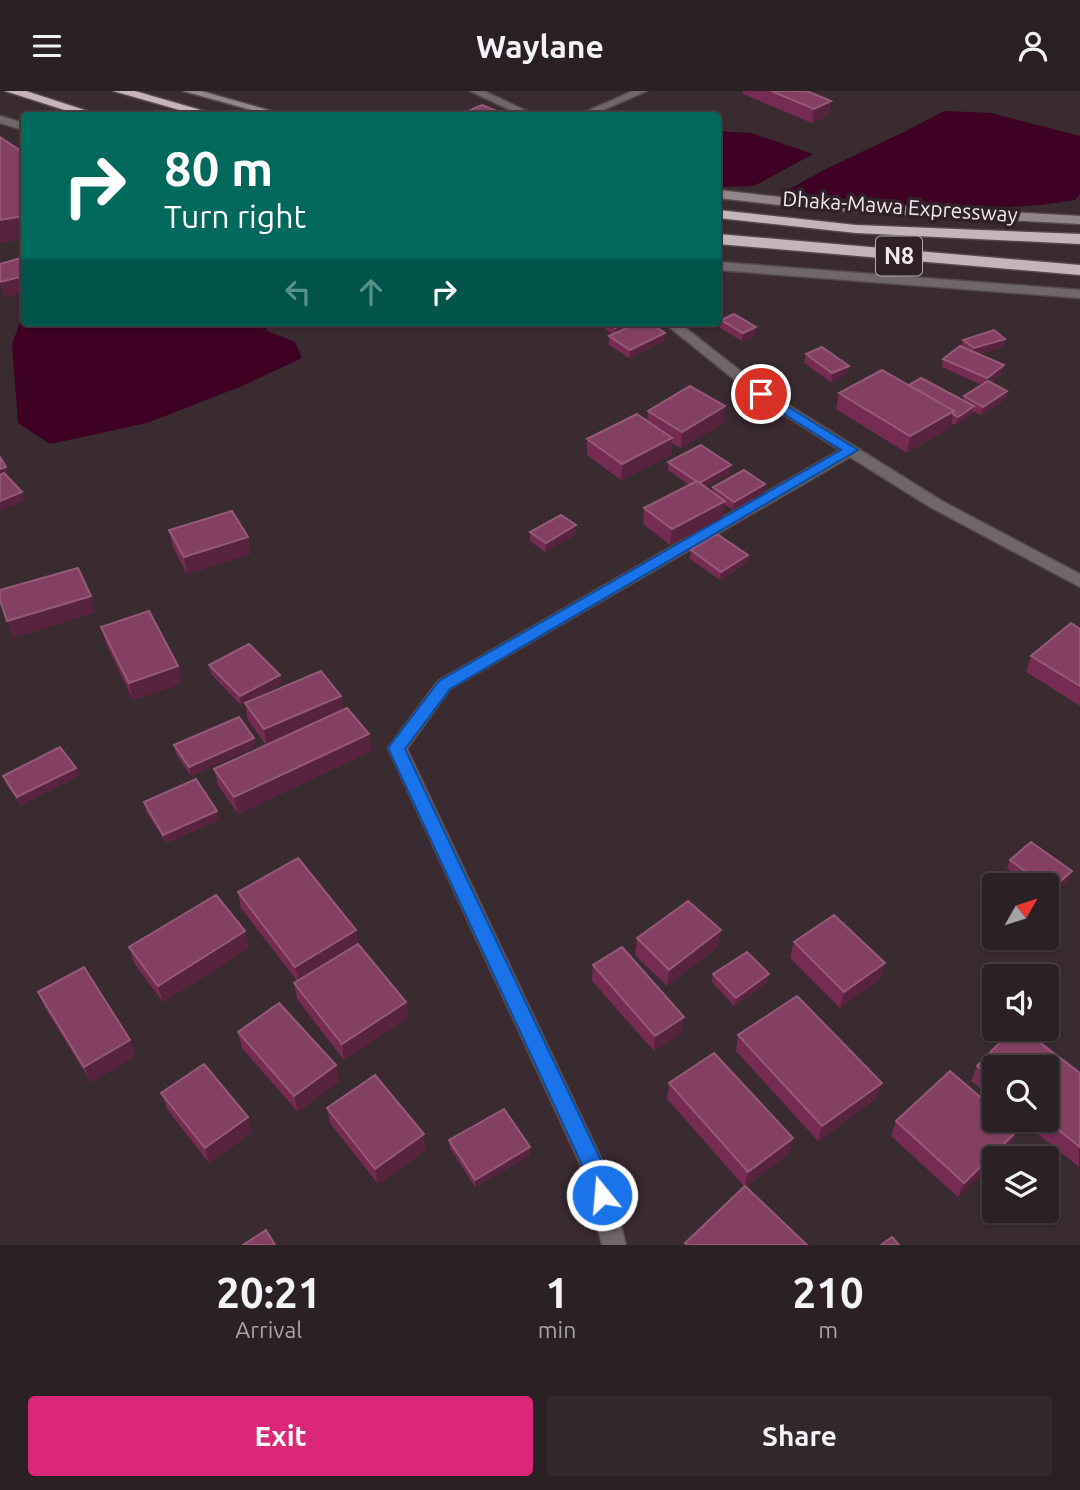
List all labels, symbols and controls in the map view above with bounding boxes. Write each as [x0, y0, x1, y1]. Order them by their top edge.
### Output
icon: menu [28, 27, 66, 65]
icon: person [1014, 27, 1052, 65]
text: Waylane [476, 28, 604, 64]
icon: right [49, 140, 140, 231]
text: 80 m [164, 140, 273, 195]
street label: Dhaka-Mawa Expressway [782, 186, 1019, 226]
text: Turn right [164, 198, 306, 234]
road number: N8 [876, 237, 922, 275]
icon: left [279, 273, 317, 311]
icon: ahead [352, 273, 390, 311]
icon: right [425, 273, 463, 311]
pin [731, 364, 791, 424]
icon: arrive [742, 375, 780, 413]
north arrow [982, 873, 1059, 950]
map controls [982, 873, 1059, 1223]
button: sound [982, 964, 1059, 1041]
button: search [982, 1055, 1059, 1132]
button: layers [982, 1146, 1059, 1223]
position arrow [565, 1158, 639, 1232]
text: 20:21 [216, 1269, 321, 1316]
text: 1 [545, 1269, 569, 1316]
text: 210 [793, 1269, 864, 1316]
text: Arrival [235, 1317, 302, 1342]
text: min [538, 1317, 576, 1342]
text: m [818, 1317, 838, 1342]
button: Exit [28, 1396, 533, 1476]
button: Share [547, 1396, 1052, 1476]

